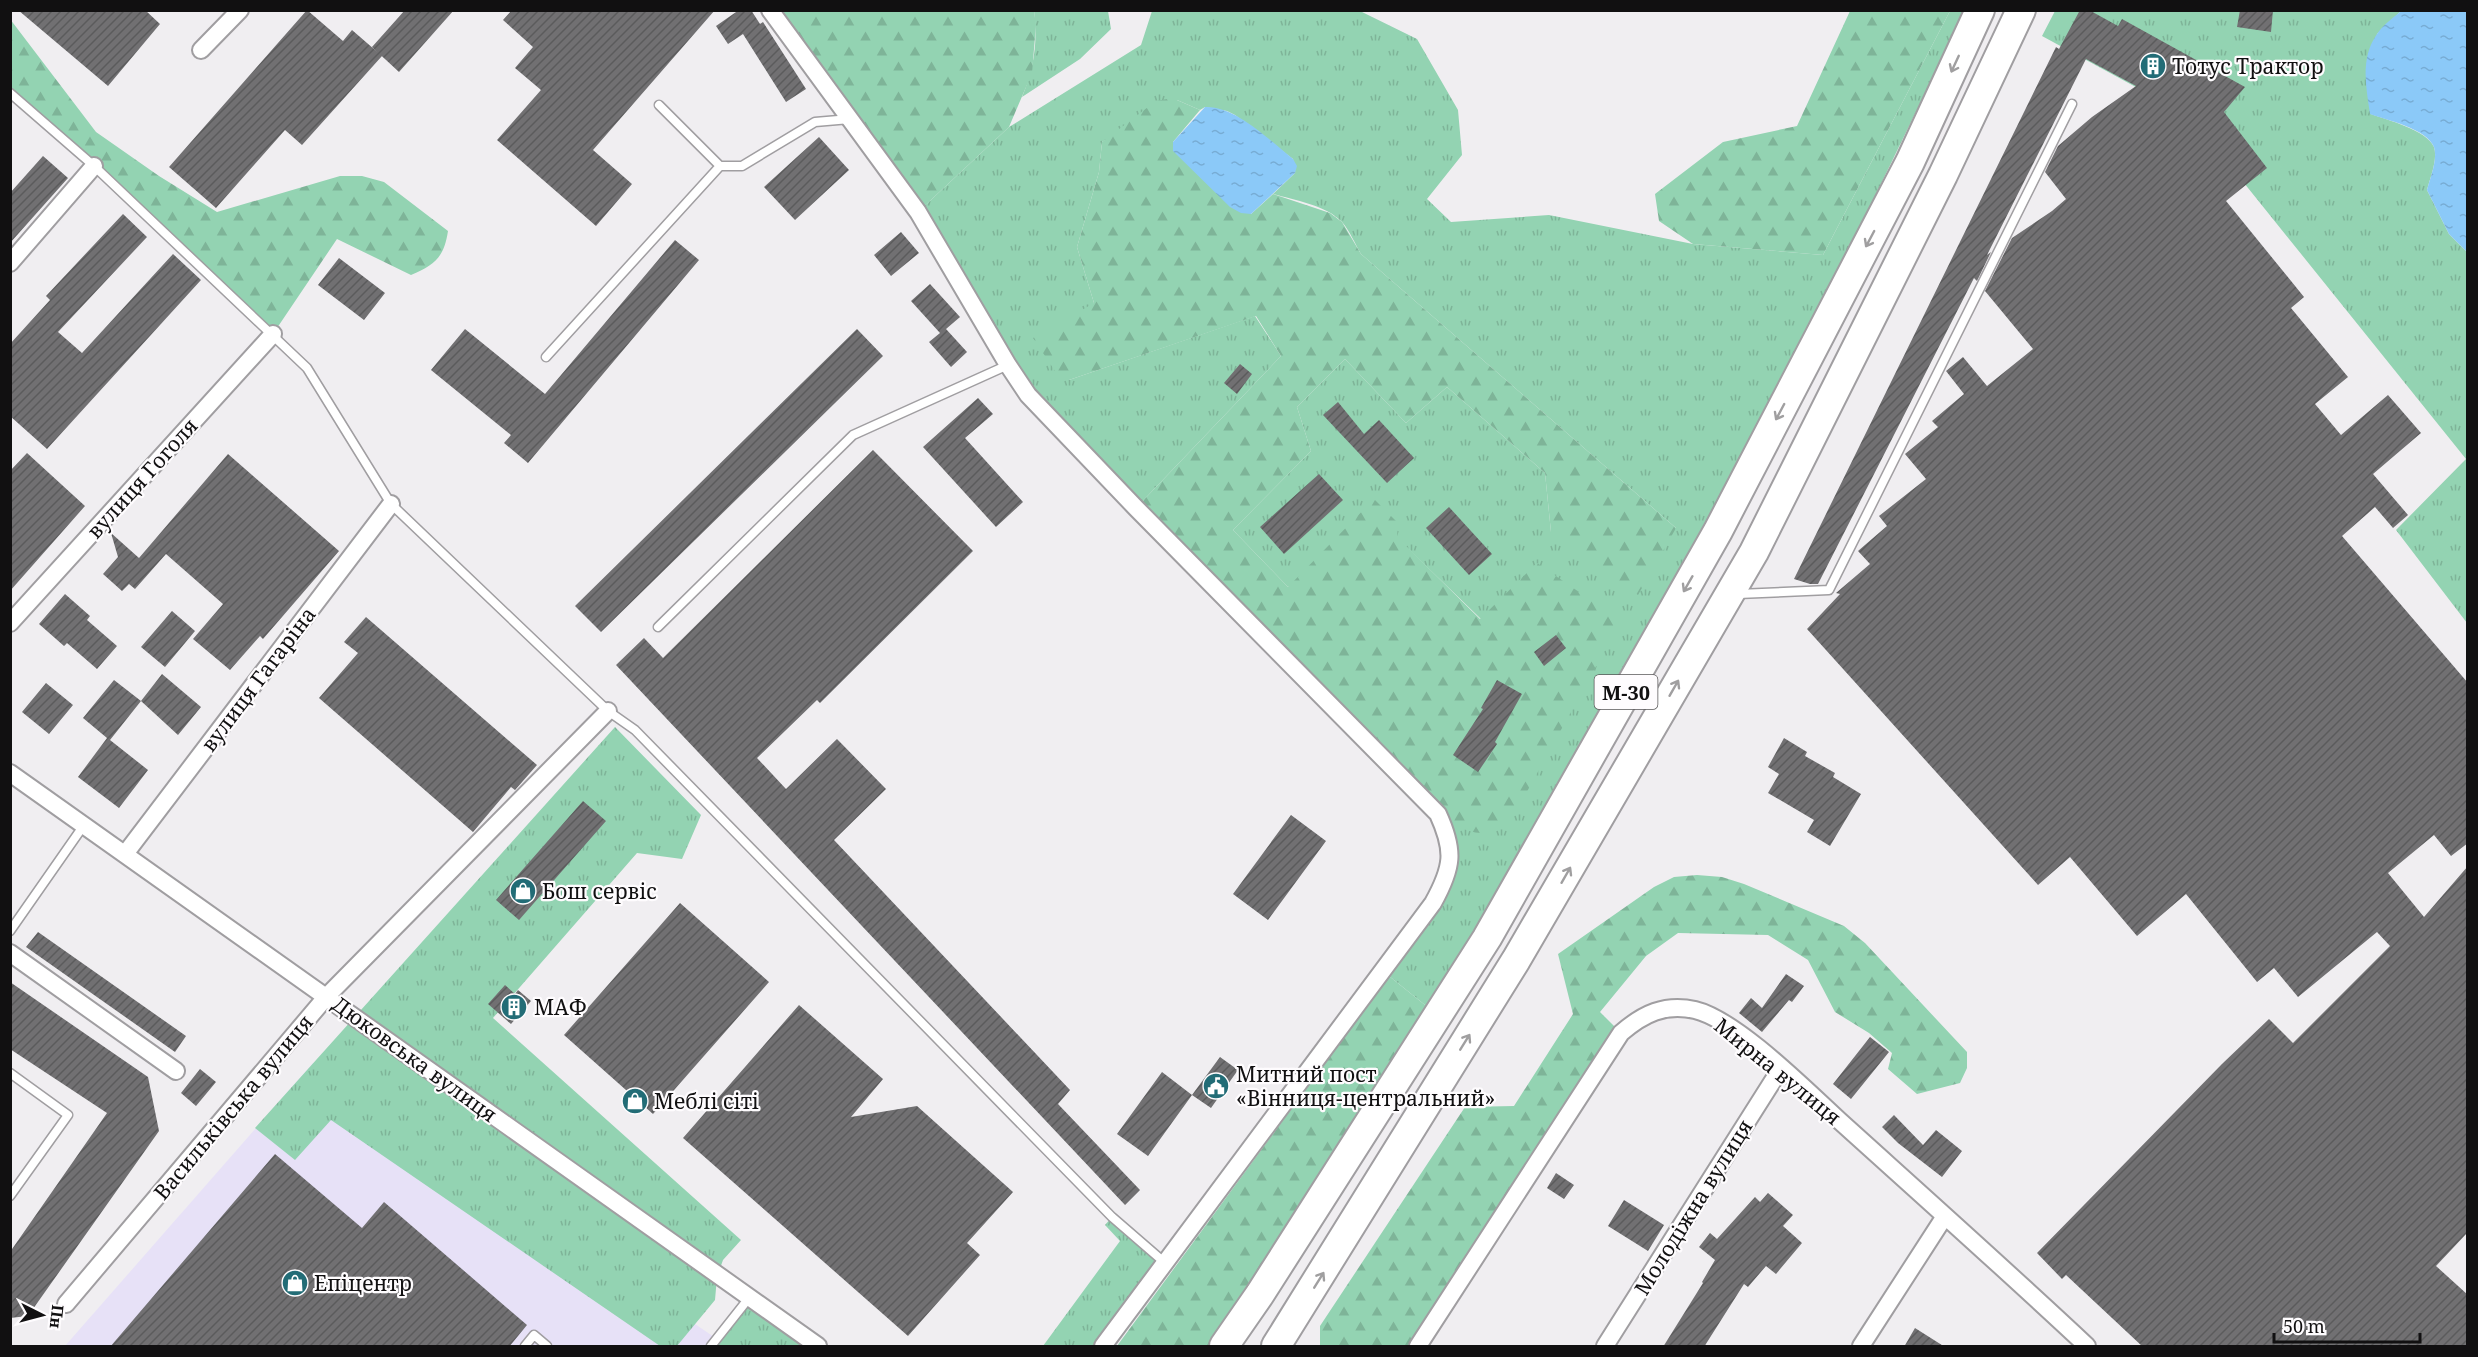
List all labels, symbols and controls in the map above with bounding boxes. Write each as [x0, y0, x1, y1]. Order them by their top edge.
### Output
building icon: Тотус Трактор [2138, 51, 2168, 81]
place label: Тотус Трактор [2172, 52, 2324, 80]
one-way arrow [1949, 54, 1961, 72]
one-way arrow [1864, 230, 1876, 247]
one-way arrow [1774, 402, 1785, 420]
street label: вулиця Гоголя [80, 412, 204, 544]
one-way arrow [1682, 575, 1694, 592]
street label: вулиця Гагаріна [194, 601, 322, 757]
road number: М-30 [1594, 675, 1658, 709]
one-way arrow [1668, 680, 1680, 697]
one-way arrow [1560, 867, 1572, 884]
shop icon: Бош сервіс [508, 876, 538, 906]
place label: Бош сервіс [542, 877, 657, 905]
street label: Дюковська вулиця [327, 990, 503, 1128]
building icon: МАФ [499, 992, 529, 1022]
place label: МАФ [534, 993, 587, 1021]
street label: Васильківська вулиця [147, 1009, 319, 1205]
street label: Мирна вулиця [1709, 1011, 1847, 1131]
one-way arrow [1460, 1034, 1472, 1051]
place label: Митний пост «Вінниця-центральний» [1236, 1060, 1495, 1112]
public building icon: Митний пост «Вінниця-центральний» [1201, 1071, 1231, 1101]
shop icon: Меблі сіті [620, 1086, 650, 1116]
place label: Меблі сіті [654, 1087, 759, 1115]
street label: Молодіжна вулиця [1628, 1114, 1758, 1300]
shop icon: Епіцентр [280, 1268, 310, 1298]
place label: Епіцентр [314, 1269, 412, 1297]
one-way arrow [1312, 1271, 1325, 1288]
north arrow [12, 1285, 72, 1345]
text: Пн [45, 1304, 69, 1330]
scale bar [2274, 1306, 2420, 1344]
text: 50 m [2283, 1314, 2325, 1338]

